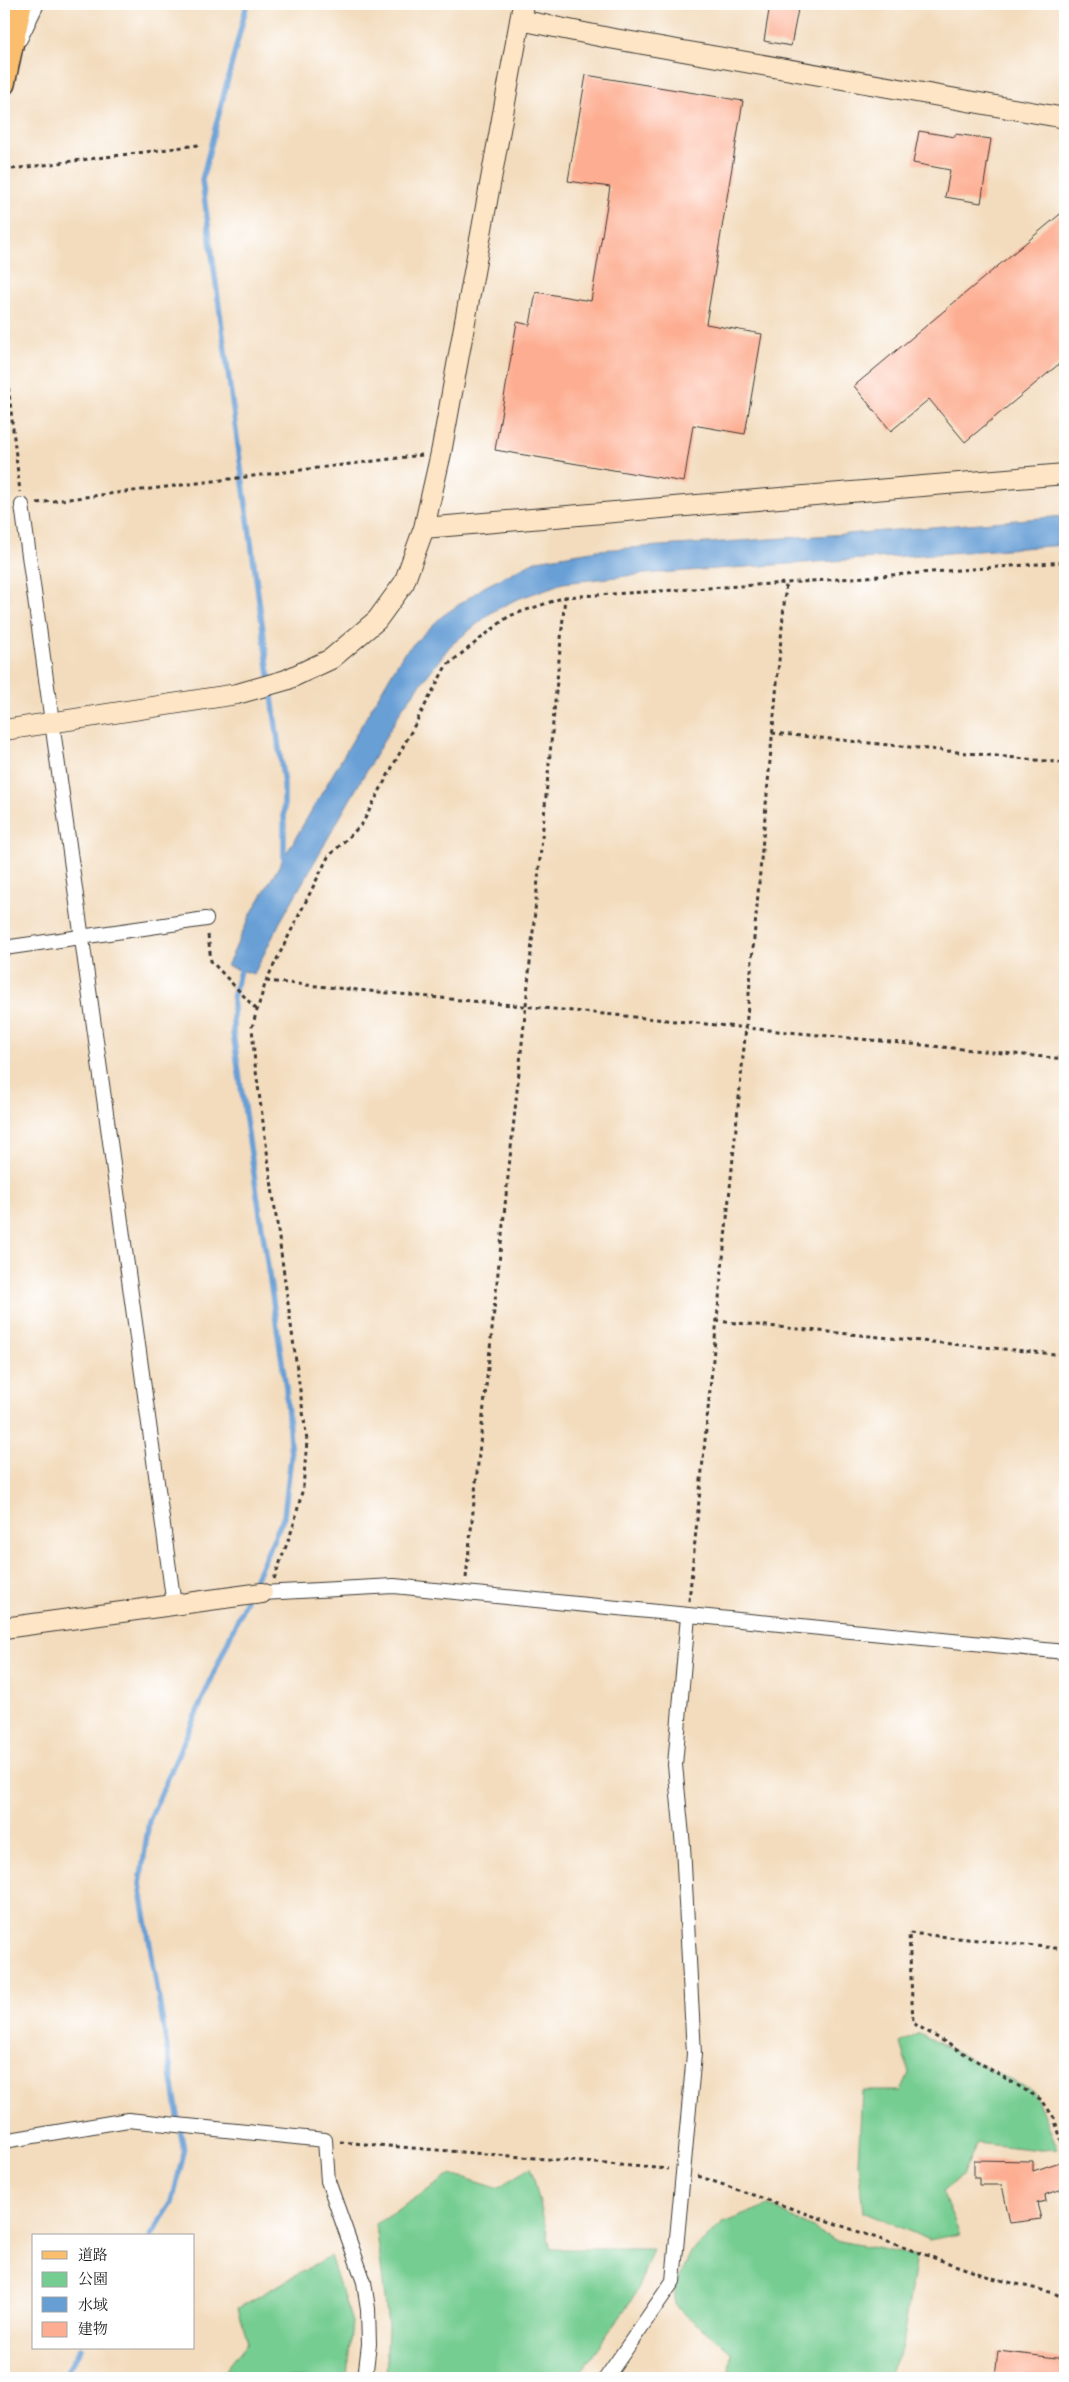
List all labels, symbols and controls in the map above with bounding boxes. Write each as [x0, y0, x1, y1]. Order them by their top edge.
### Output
legend [32, 2234, 195, 2350]
text: 道路 [78, 2246, 108, 2265]
text: 公園 [78, 2270, 108, 2289]
text: 水域 [78, 2296, 108, 2315]
text: 建物 [78, 2320, 108, 2339]

